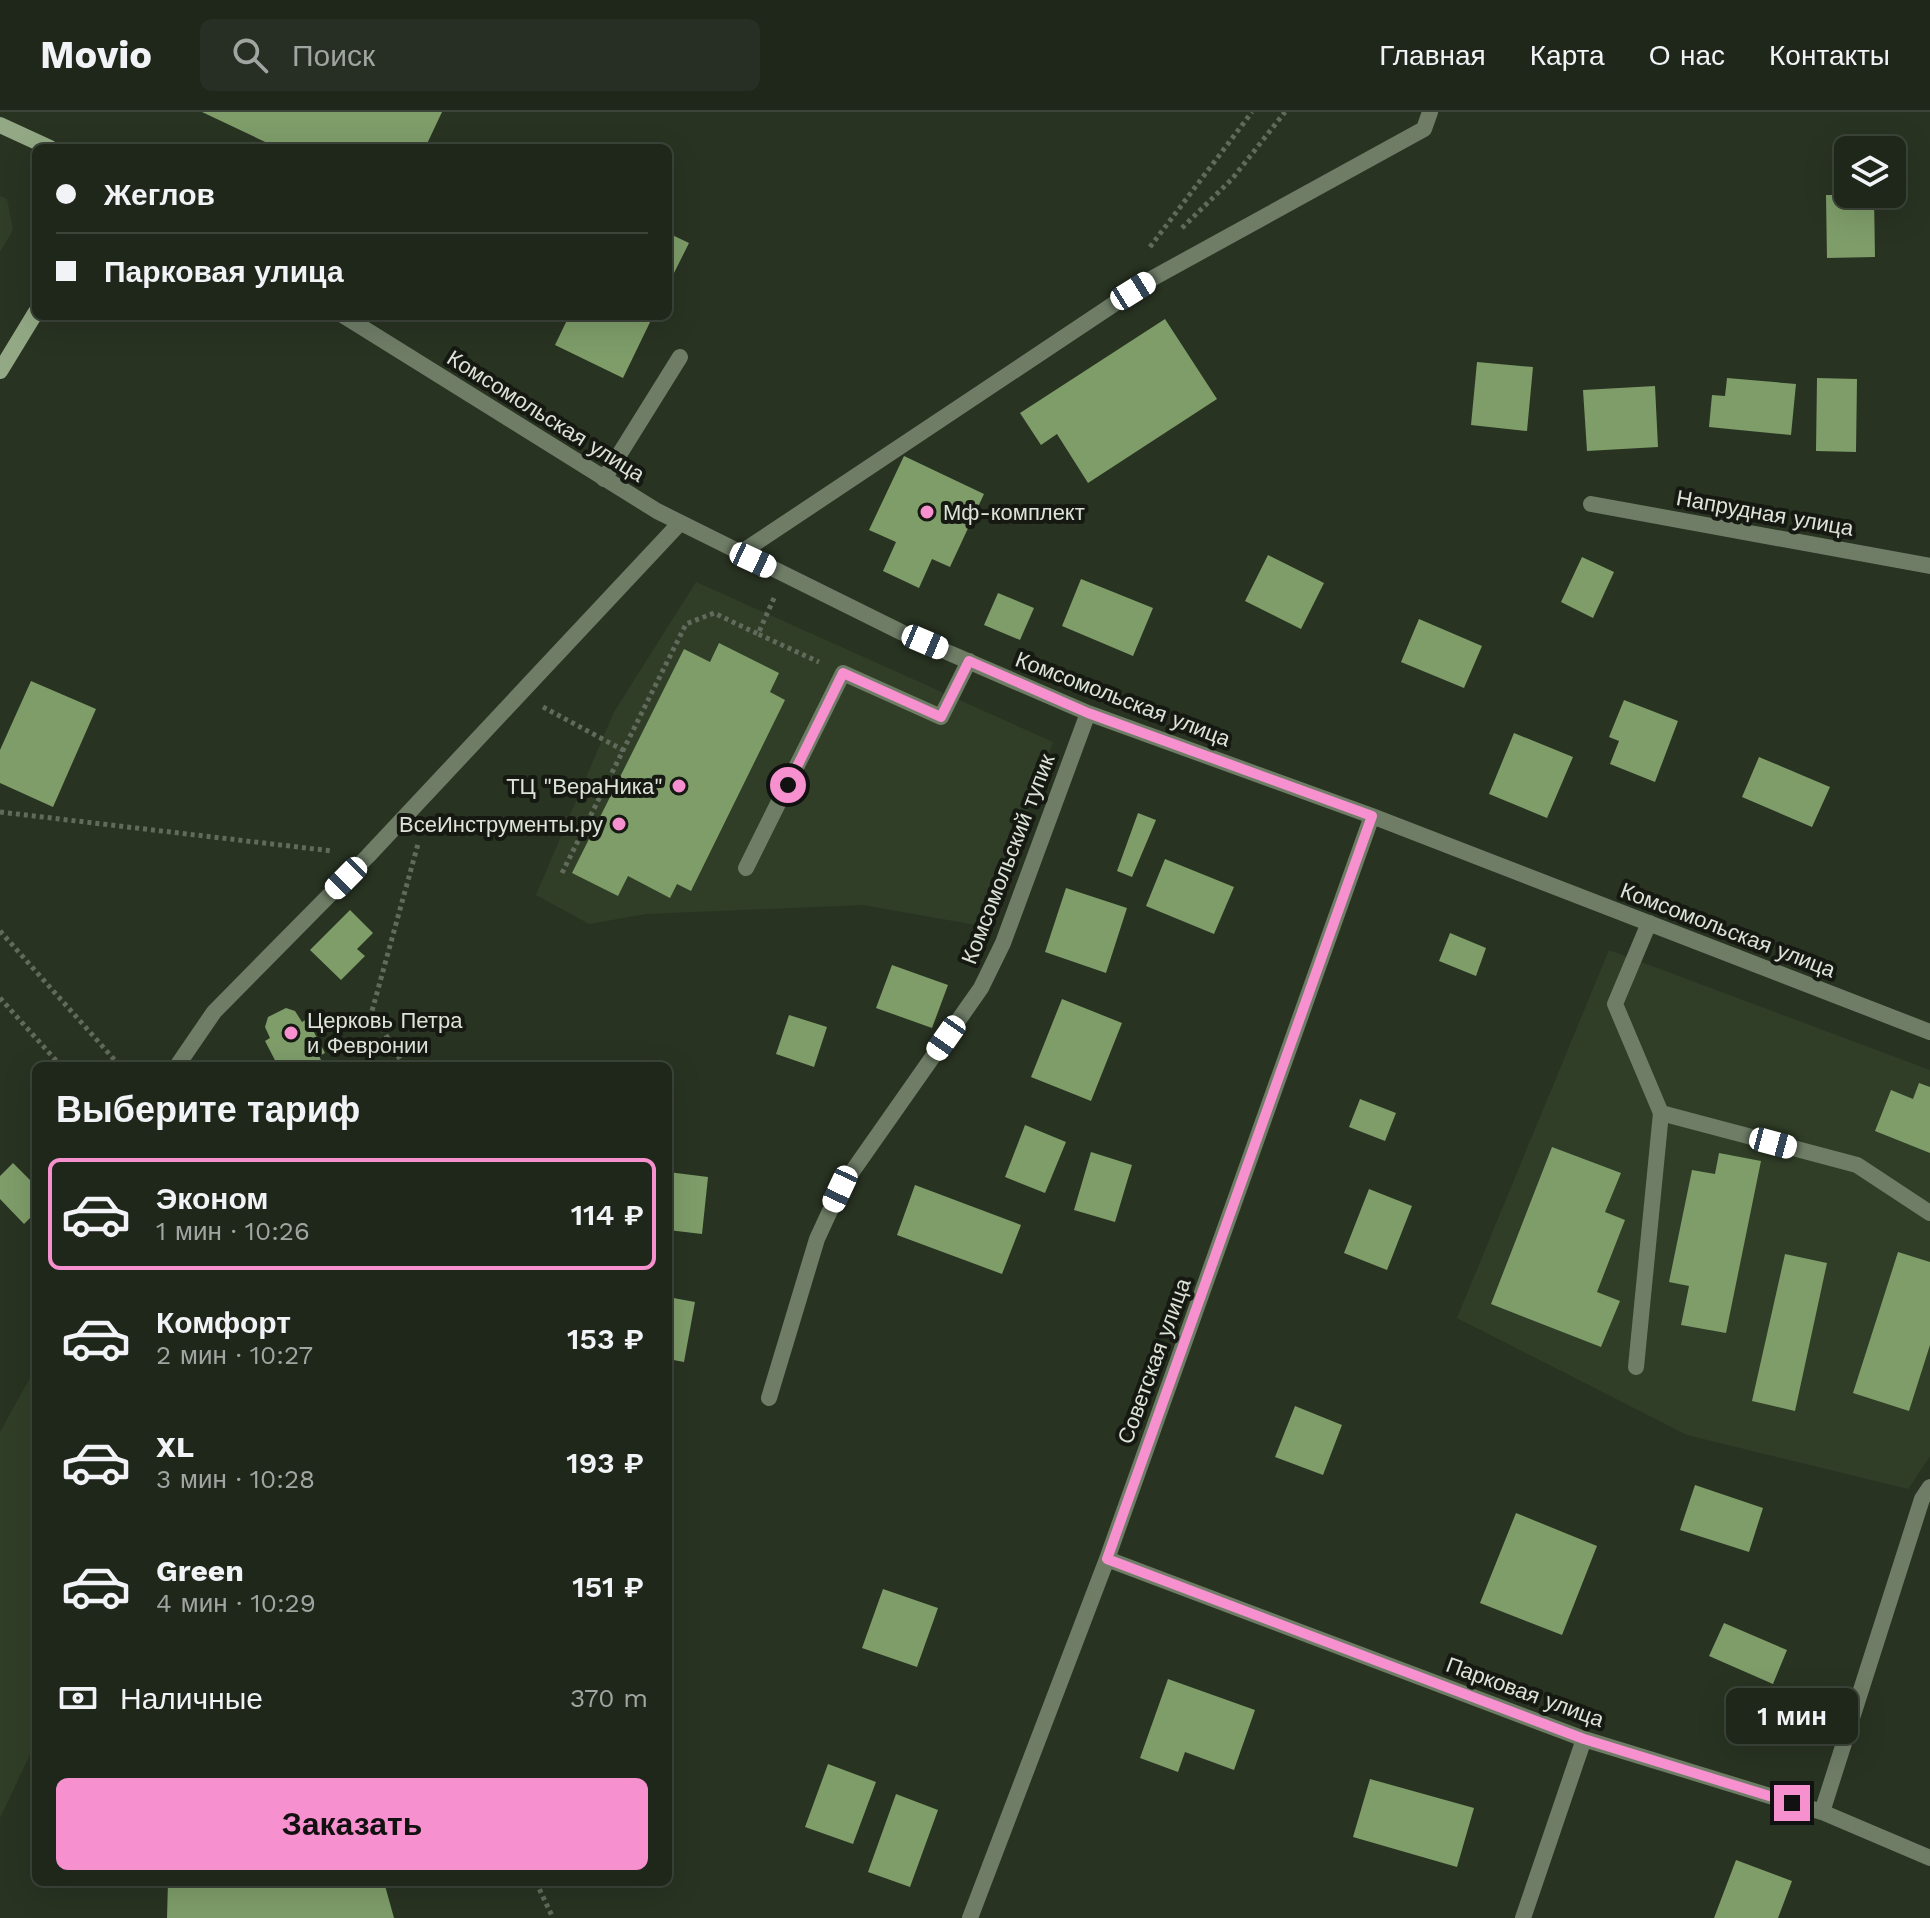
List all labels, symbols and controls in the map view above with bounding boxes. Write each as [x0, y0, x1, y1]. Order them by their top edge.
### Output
search box [200, 19, 760, 91]
text: Movio [40, 33, 152, 77]
icon: search [228, 33, 272, 77]
text: Поиск [292, 38, 375, 73]
text: Главная [1379, 39, 1486, 72]
text: Карта [1530, 39, 1605, 72]
text: О нас [1649, 39, 1725, 72]
text: Контакты [1769, 39, 1890, 72]
map controls [1834, 136, 1906, 208]
button: layers [1834, 136, 1906, 208]
text: Жеглов [104, 177, 215, 212]
text: Парковая улица [104, 254, 344, 289]
car [1106, 268, 1160, 314]
street label: Комсомольская улица [443, 345, 650, 487]
street label: Напрудная улица [1674, 485, 1856, 541]
place label: Мф-комплект [943, 500, 1085, 525]
marker: Мф-комплект [918, 503, 936, 521]
car [726, 539, 780, 581]
car [898, 622, 952, 662]
street label: Комсомольская улица [1012, 646, 1235, 752]
street label: Комсомольский тупик [956, 750, 1060, 967]
route start [770, 767, 806, 803]
place label: ТЦ "ВераНика" [506, 774, 663, 799]
marker: ТЦ "ВераНика" [670, 777, 688, 795]
place label: ВсеИнструменты.ру [399, 812, 603, 837]
marker: ВсеИнструменты.ру [610, 815, 628, 833]
car [321, 853, 371, 903]
street label: Комсомольская улица [1617, 877, 1840, 983]
place label: Церковь Петра и Февронии [307, 1008, 463, 1058]
car [922, 1011, 970, 1065]
marker: Церковь Петра и Февронии [282, 1024, 300, 1042]
text: Выберите тариф [56, 1089, 360, 1131]
car [1747, 1125, 1799, 1161]
car [819, 1162, 861, 1216]
icon: car [60, 1178, 132, 1250]
text: Эконом [156, 1181, 269, 1216]
text: 114 ₽ [571, 1197, 644, 1232]
text: 1 мин · 10:26 [156, 1216, 310, 1246]
street label: Советская улица [1112, 1274, 1196, 1447]
icon: car [60, 1302, 132, 1374]
text: Комфорт [156, 1305, 291, 1340]
text: 153 ₽ [567, 1321, 644, 1356]
text: 2 мин · 10:27 [156, 1340, 313, 1370]
icon: car [60, 1426, 132, 1498]
text: XL [156, 1429, 194, 1464]
text: 193 ₽ [566, 1445, 644, 1480]
text: 3 мин · 10:28 [156, 1464, 315, 1494]
icon: car [60, 1550, 132, 1622]
text: Green [156, 1553, 244, 1588]
text: 151 ₽ [572, 1569, 644, 1604]
text: 4 мин · 10:29 [156, 1588, 316, 1618]
street label: Парковая улица [1443, 1652, 1608, 1732]
icon: cash [56, 1676, 100, 1720]
text: Наличные [120, 1681, 263, 1716]
text: 370 m [570, 1683, 648, 1713]
callout: 1 мин [1726, 1687, 1858, 1743]
text: 1 мин [1757, 1701, 1827, 1731]
button: Заказать [56, 1778, 648, 1870]
route end [1774, 1785, 1810, 1821]

